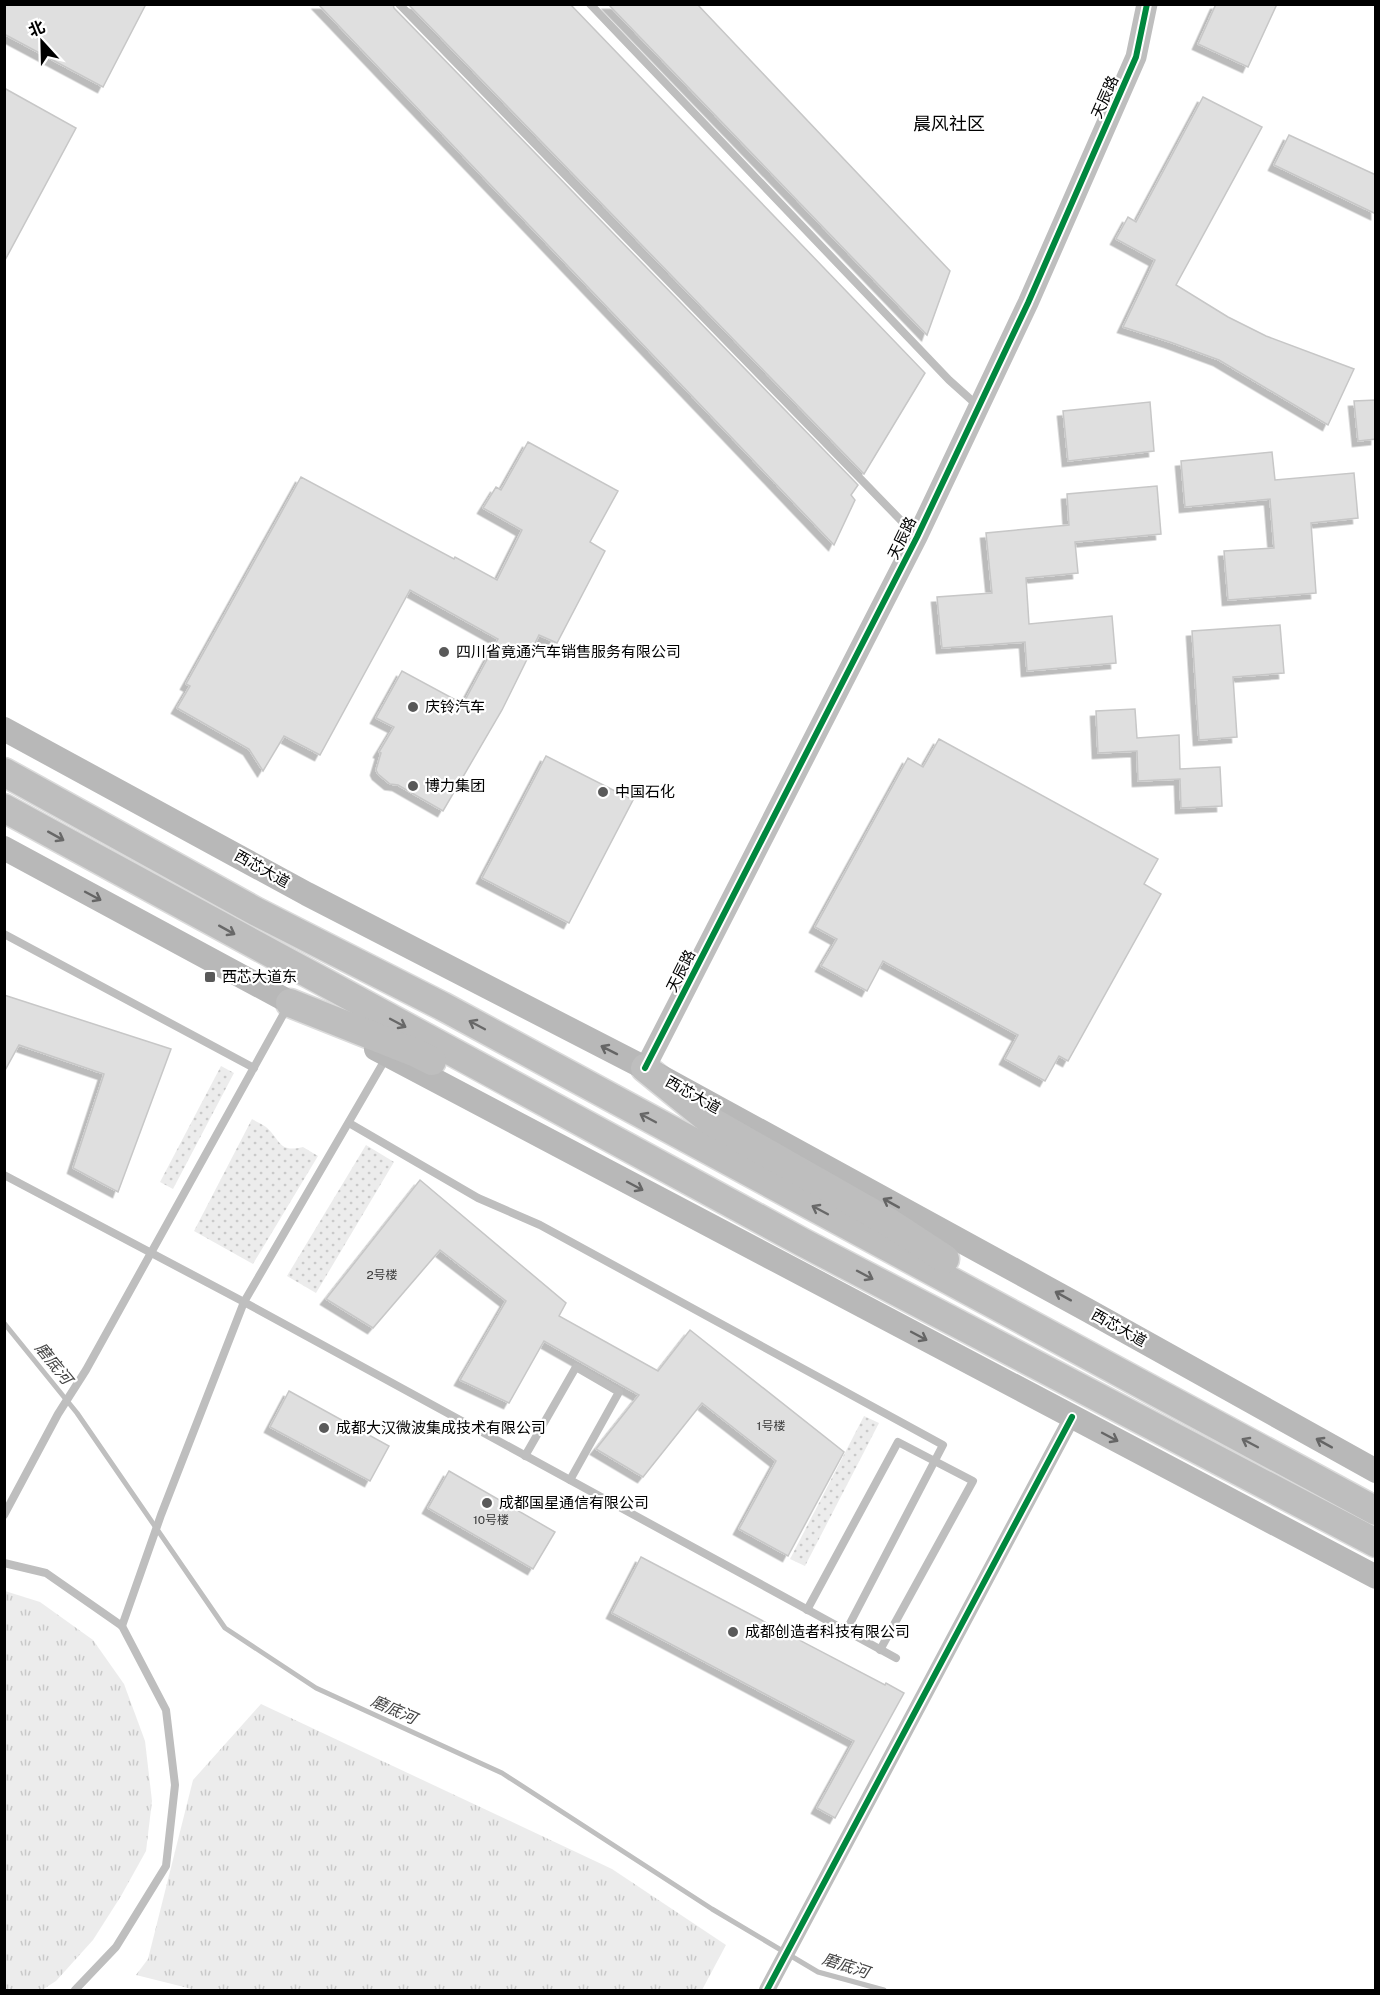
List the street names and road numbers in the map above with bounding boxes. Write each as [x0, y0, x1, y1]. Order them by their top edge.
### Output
street label: 天辰路 [1088, 73, 1121, 121]
street label: 天辰路 [884, 514, 919, 562]
street label: 西芯大道 [232, 847, 293, 891]
street label: 天辰路 [663, 947, 698, 995]
street label: 西芯大道 [663, 1073, 724, 1117]
street label: 西芯大道 [1089, 1306, 1150, 1350]

